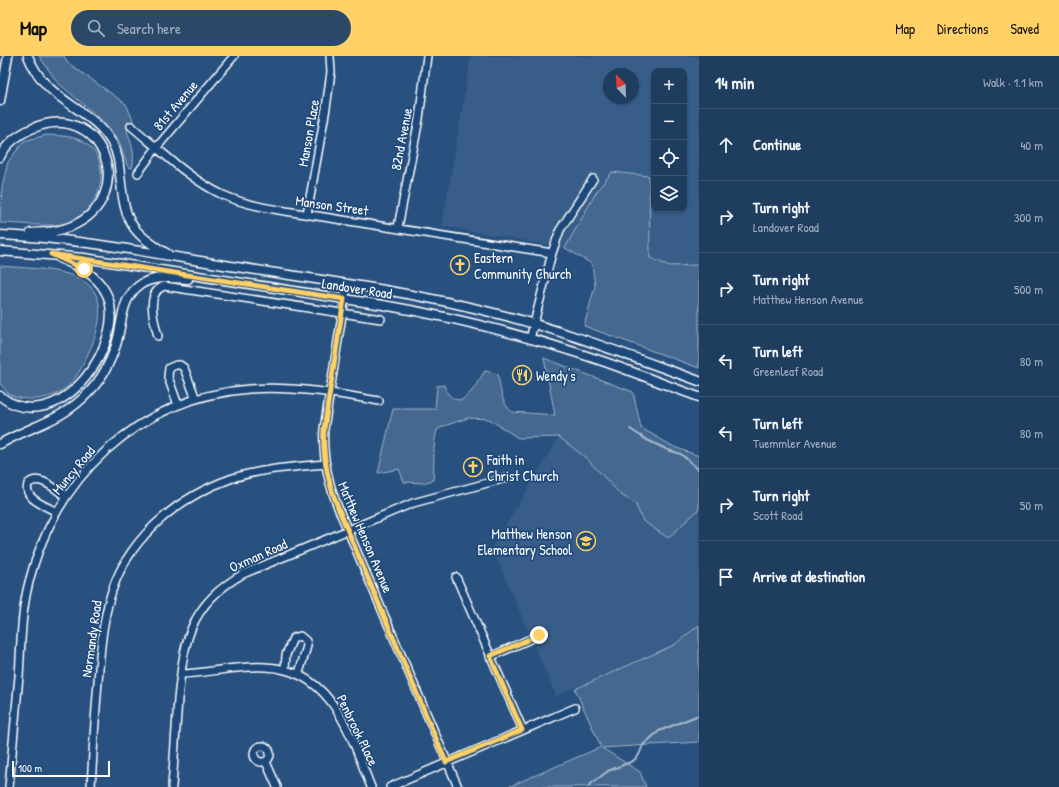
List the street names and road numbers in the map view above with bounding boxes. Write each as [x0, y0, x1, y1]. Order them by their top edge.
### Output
street label: 81st Avenue [148, 76, 202, 134]
street label: Manson Place [293, 98, 323, 168]
street label: 82nd Avenue [386, 106, 416, 172]
street label: Manson Street [294, 190, 370, 220]
street label: Landover Road [321, 273, 394, 303]
street label: Muncy Road [47, 441, 100, 499]
street label: Matthew Henson Avenue [334, 478, 398, 596]
street label: Oxman Road [226, 534, 290, 576]
street label: Normandy Road [76, 599, 107, 679]
street label: Penbrook Place [333, 691, 384, 769]

